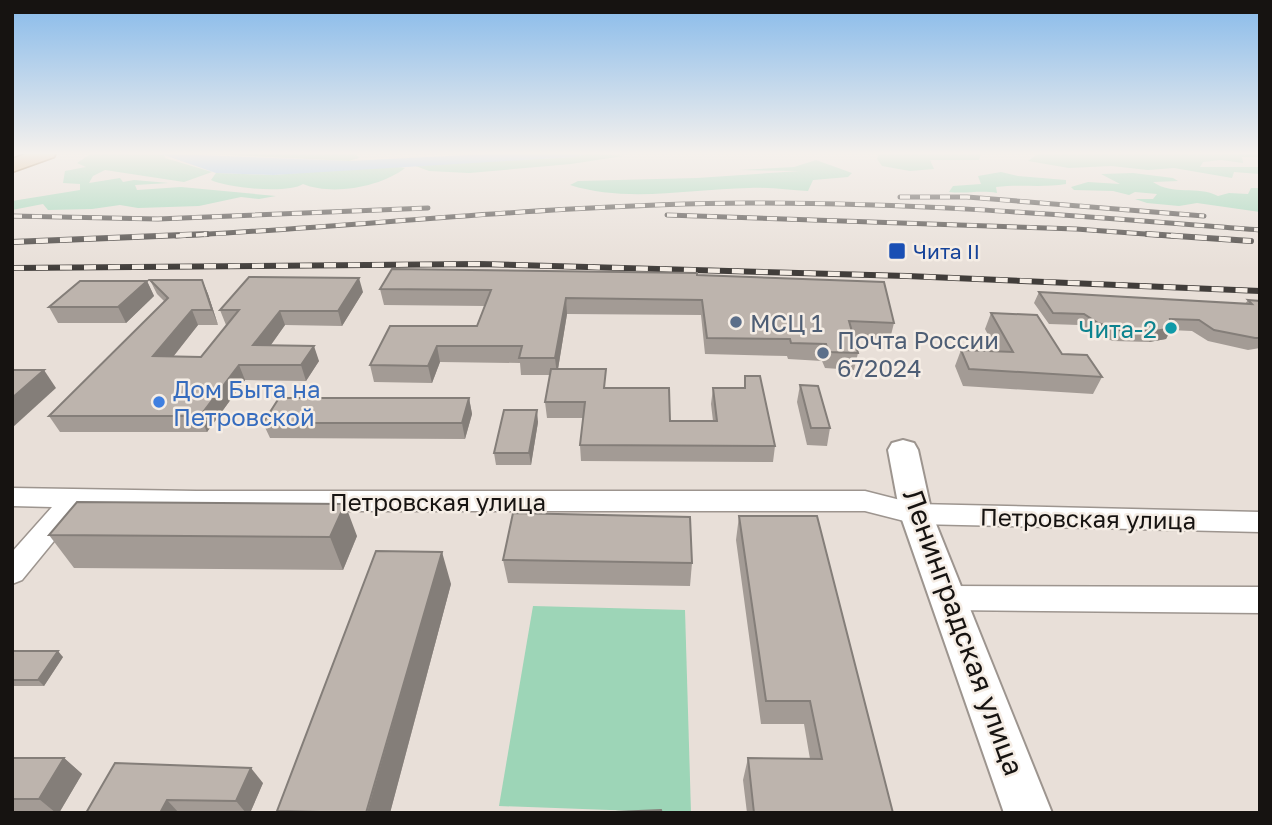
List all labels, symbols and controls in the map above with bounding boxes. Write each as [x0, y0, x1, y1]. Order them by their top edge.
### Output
place label: Чита II [913, 238, 980, 264]
marker: Чита II [887, 241, 907, 261]
place label: МСЦ 1 [750, 308, 823, 337]
marker: МСЦ 1 [728, 314, 744, 330]
place label: Чита-2 [1078, 314, 1157, 343]
marker: Чита-2 [1163, 320, 1179, 336]
place label: Почта России 672024 [837, 325, 999, 382]
marker: Почта России 672024 [815, 345, 831, 361]
place label: Дом Быта на Петровской [173, 374, 320, 431]
marker: Дом Быта на Петровской [151, 394, 167, 410]
street label: Ленинградская улица [897, 484, 1031, 780]
street label: Петровская улица [330, 487, 546, 516]
street label: Петровская улица [980, 502, 1196, 534]

